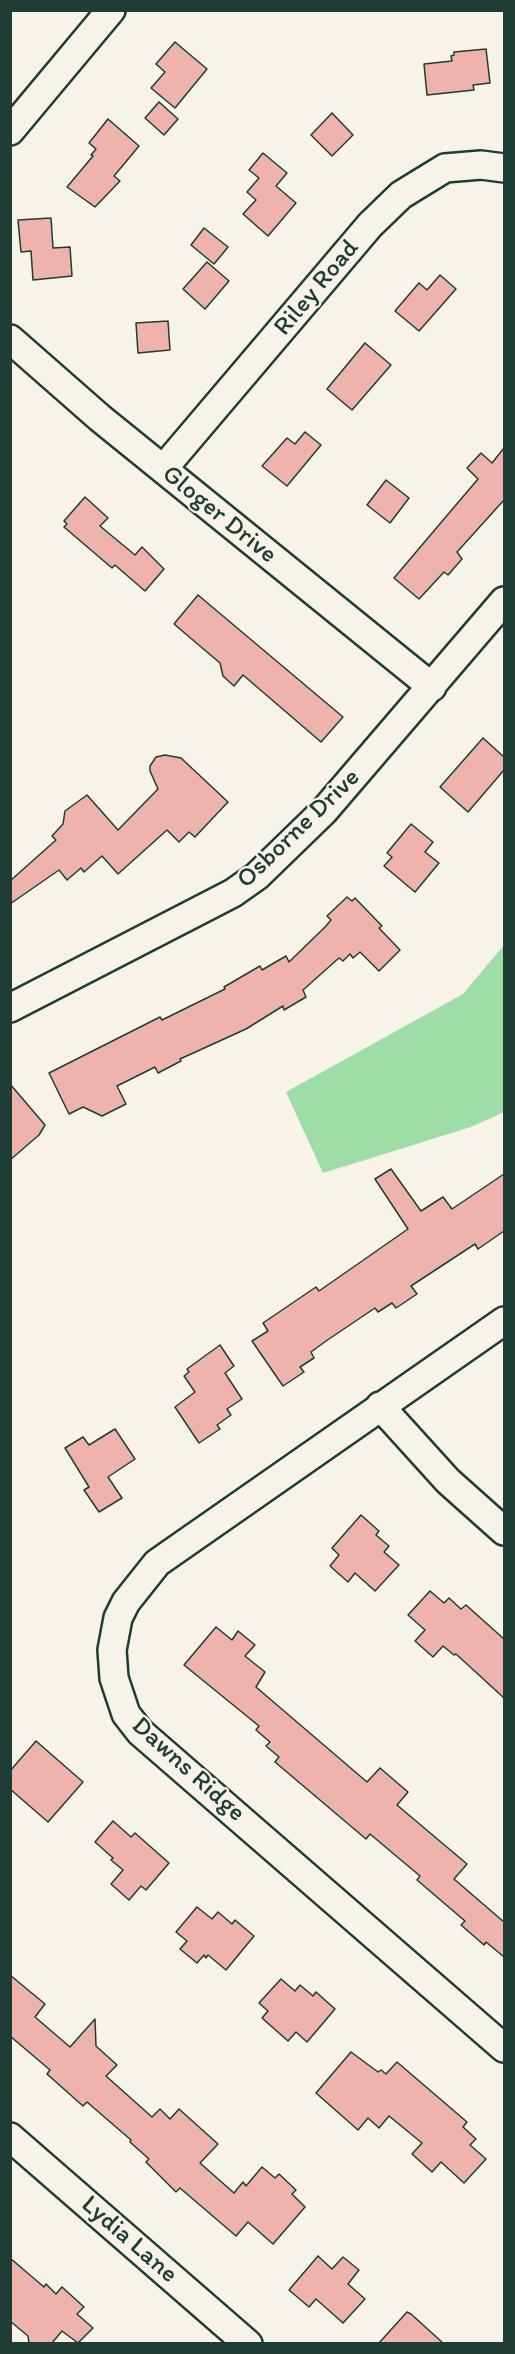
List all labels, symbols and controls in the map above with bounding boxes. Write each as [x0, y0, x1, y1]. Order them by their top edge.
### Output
street label: Riley Road [268, 233, 366, 343]
street label: Gloger Drive [155, 459, 283, 571]
street label: Osborne Drive [231, 763, 367, 895]
street label: Dawns Ridge [125, 1711, 251, 1829]
street label: Lydia Lane [74, 2190, 184, 2290]

